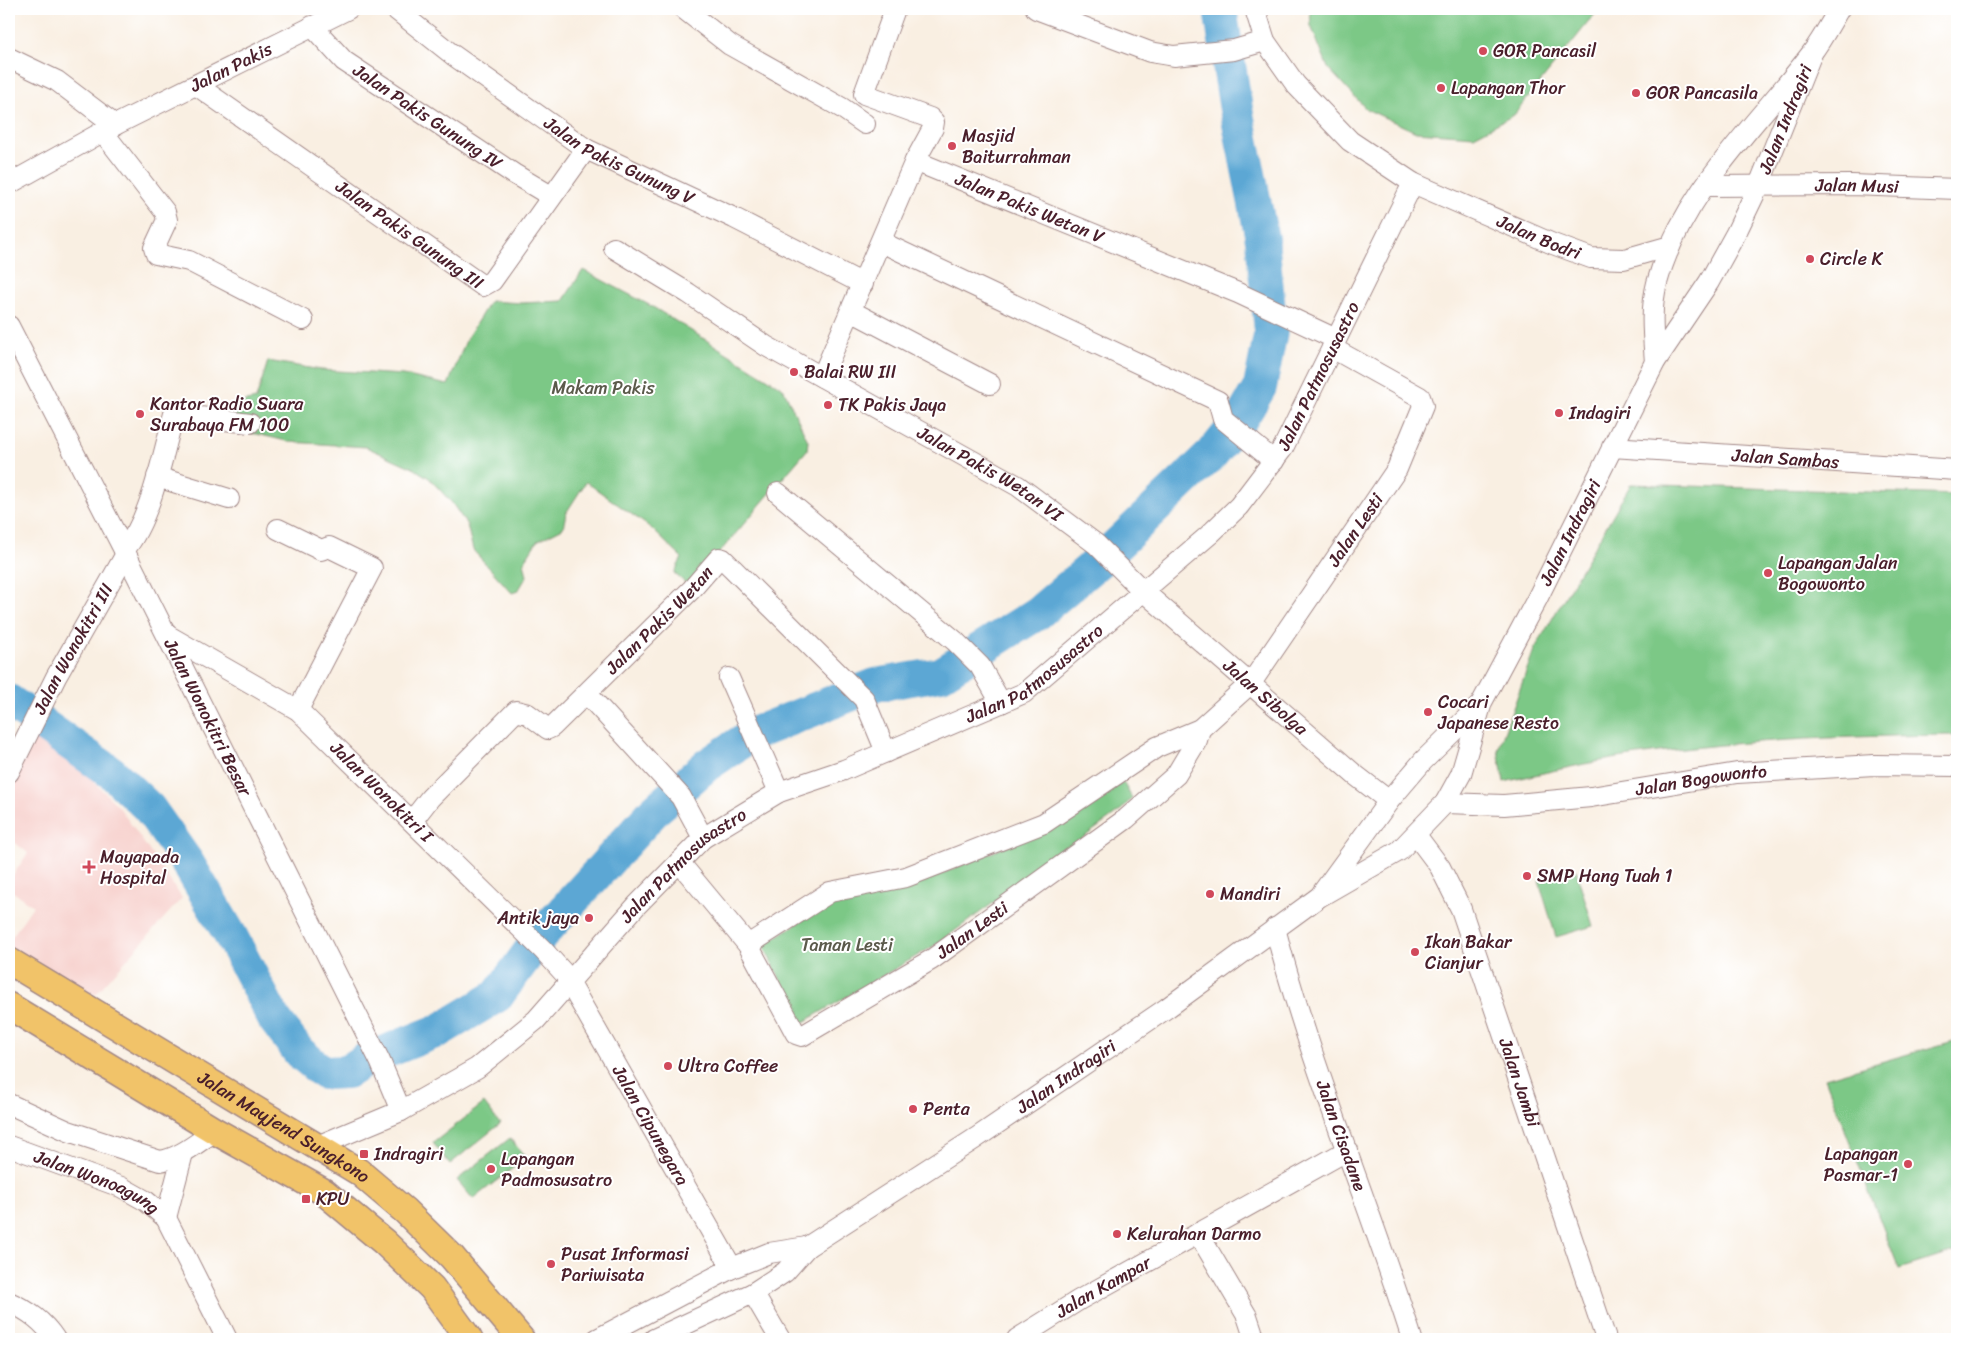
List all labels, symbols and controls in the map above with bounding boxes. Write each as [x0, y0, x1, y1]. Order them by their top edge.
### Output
street label: Jalan Pakis [183, 33, 278, 102]
place label: GOR Pancasil [1493, 35, 1597, 67]
marker: GOR Pancasil [1477, 45, 1489, 57]
street label: Jalan Pakis Gunung IV [345, 54, 510, 179]
street label: Jalan Indragiri [1749, 59, 1822, 180]
place label: Lapangan Thor [1451, 72, 1567, 104]
place label: GOR Pancasila [1646, 77, 1758, 109]
marker: Lapangan Thor [1435, 82, 1447, 94]
marker: GOR Pancasila [1630, 87, 1642, 99]
street label: Jalan Pakis Gunung V [536, 107, 701, 214]
place label: Masjid Baiturrahman [962, 120, 1071, 173]
marker: Masjid Baiturrahman [946, 140, 958, 152]
street label: Jalan Pakis Wetan V [949, 163, 1110, 253]
street label: Jalan Musi [1814, 169, 1900, 203]
street label: Jalan Pakis Gunung III [328, 171, 491, 298]
street label: Jalan Bodri [1491, 205, 1586, 269]
place label: Circle K [1820, 243, 1884, 275]
marker: Circle K [1804, 253, 1816, 265]
street label: Jalan Patmosusastro [1268, 296, 1369, 457]
place label: Balai RW III [804, 356, 897, 388]
marker: Balai RW III [788, 366, 800, 378]
park label: Makam Pakis [551, 372, 655, 404]
place label: Kantor Radio Suara Surabaya FM 100 [150, 388, 304, 441]
place label: TK Pakis Jaya [838, 389, 946, 421]
place label: Indagiri [1568, 397, 1632, 429]
marker: TK Pakis Jaya [822, 399, 834, 411]
marker: Indagiri [1553, 407, 1565, 419]
marker: Kantor Radio Suara Surabaya FM 100 [134, 408, 146, 420]
street label: Jalan Pakis Wetan VI [910, 417, 1071, 531]
street label: Jalan Sambas [1730, 439, 1841, 478]
street label: Jalan Indragiri [1530, 473, 1611, 592]
street label: Jalan Lesti [1318, 486, 1393, 574]
place label: Lapangan Jalan Bogowonto [1778, 547, 1898, 600]
street label: Jalan Pakis Wetan [597, 558, 722, 683]
marker: Lapangan Jalan Bogowonto [1762, 567, 1774, 579]
street label: Jalan Wonokitri III [24, 577, 123, 721]
street label: Jalan Patmosusastro [959, 616, 1111, 733]
street label: Jalan Wonokitri Besar [154, 632, 262, 803]
street label: Jalan Sibolga [1215, 650, 1316, 744]
place label: Cocari Japanese Resto [1437, 686, 1559, 739]
marker: Cocari Japanese Resto [1422, 706, 1434, 718]
street label: Jalan Wonokitri I [322, 733, 442, 852]
street label: Jalan Bogowonto [1632, 755, 1768, 806]
street label: Jalan Patmosusastro [611, 799, 753, 931]
place label: Mayapada Hospital [100, 841, 179, 894]
marker: Mayapada Hospital [82, 860, 96, 874]
place label: SMP Hang Tuah 1 [1537, 860, 1673, 892]
marker: SMP Hang Tuah 1 [1521, 870, 1533, 882]
place label: Mandiri [1220, 878, 1281, 910]
marker: Mandiri [1204, 888, 1216, 900]
street label: Jalan Lesti [928, 892, 1016, 968]
place label: Antik jaya [496, 902, 579, 934]
marker: Antik jaya [583, 912, 595, 924]
place label: Ikan Bakar Cianjur [1424, 926, 1513, 979]
park label: Taman Lesti [801, 929, 894, 961]
marker: Ikan Bakar Cianjur [1409, 946, 1421, 958]
street label: Jalan Indragiri [1009, 1030, 1124, 1123]
street label: Jalan Jambi [1489, 1033, 1550, 1132]
place label: Ultra Coffee [678, 1050, 778, 1082]
street label: Jalan Cipunegara [603, 1058, 698, 1192]
marker: Ultra Coffee [662, 1060, 674, 1072]
street label: Jalan Mayjend Sungkono [190, 1062, 378, 1191]
street label: Jalan Cisadane [1307, 1075, 1376, 1196]
place label: Penta [923, 1093, 971, 1125]
marker: Penta [907, 1103, 919, 1115]
place label: Indragiri [373, 1138, 444, 1170]
place label: Lapangan Pasmar-1 [1823, 1138, 1898, 1191]
street label: Jalan Wonoagung [29, 1140, 167, 1223]
place label: Lapangan Padmosusatro [501, 1143, 612, 1196]
marker: Indragiri [358, 1148, 370, 1160]
marker: Lapangan Pasmar-1 [1902, 1158, 1914, 1170]
marker: Lapangan Padmosusatro [485, 1163, 497, 1175]
place label: KPU [316, 1183, 351, 1215]
marker: KPU [300, 1193, 312, 1205]
place label: Kelurahan Darmo [1127, 1218, 1261, 1250]
marker: Kelurahan Darmo [1111, 1228, 1123, 1240]
place label: Pusat Informasi Pariwisata [561, 1238, 690, 1291]
street label: Jalan Kampar [1048, 1246, 1159, 1327]
marker: Pusat Informasi Pariwisata [545, 1258, 557, 1270]

